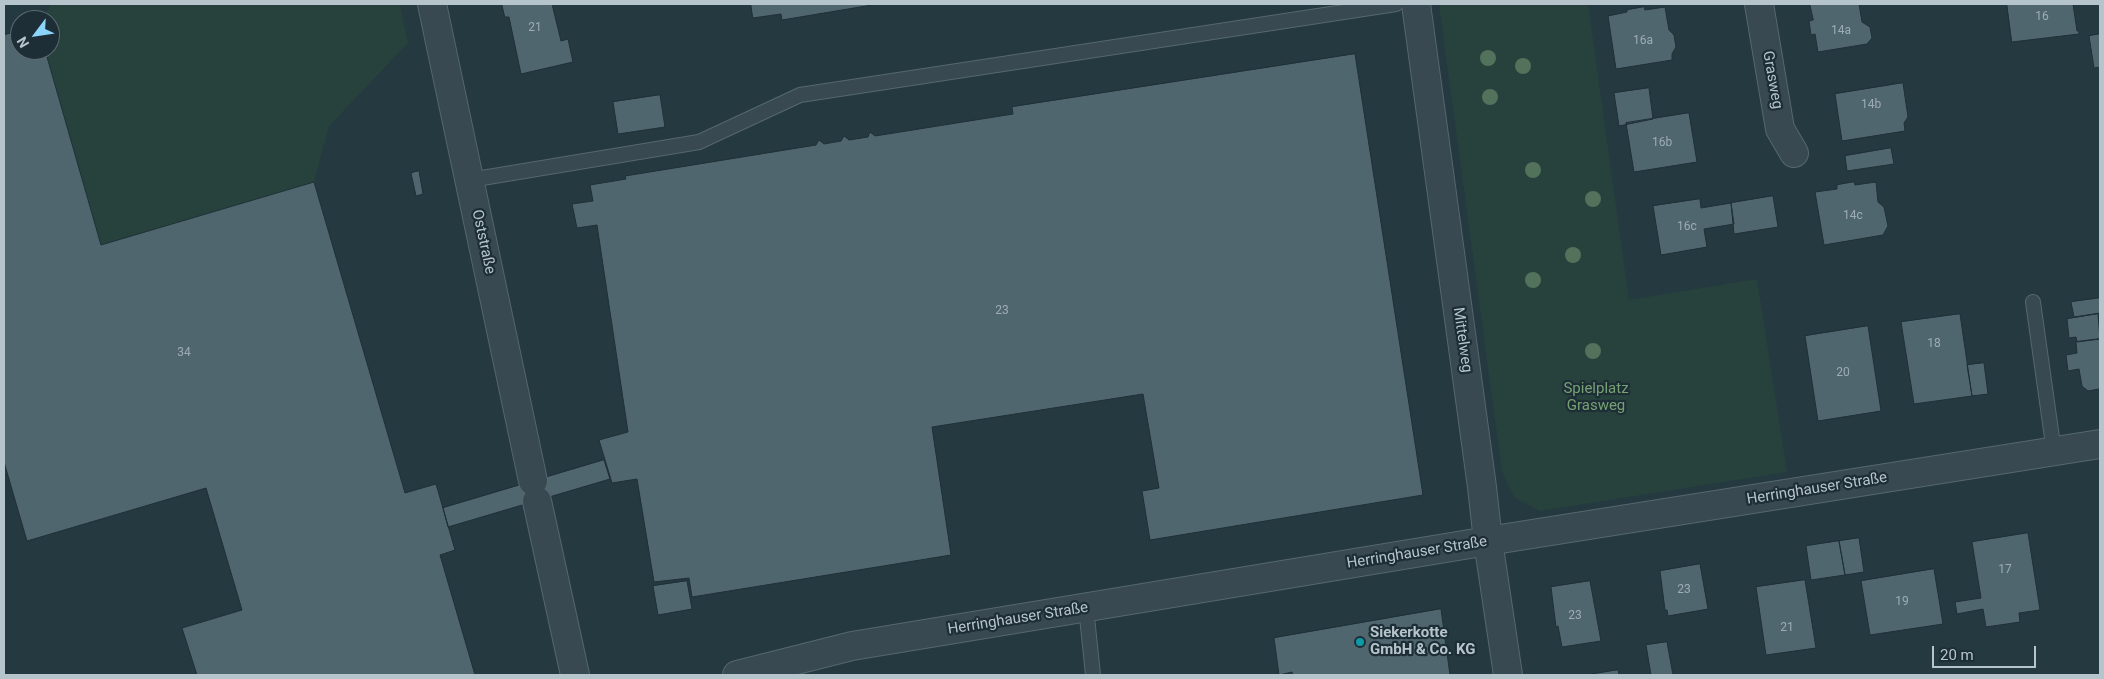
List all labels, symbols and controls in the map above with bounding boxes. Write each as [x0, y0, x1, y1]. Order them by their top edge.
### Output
north arrow [10, 10, 60, 60]
house number: 16 [2035, 10, 2049, 24]
house number: 21 [528, 21, 542, 35]
house number: 14a [1831, 24, 1851, 38]
text: N [14, 34, 32, 51]
house number: 16a [1633, 34, 1653, 48]
street label: Grasweg [1758, 50, 1786, 110]
house number: 14b [1861, 98, 1881, 112]
house number: 16b [1652, 136, 1672, 150]
street label: Oststraße [467, 208, 499, 276]
house number: 14c [1843, 209, 1863, 223]
house number: 16c [1677, 220, 1697, 234]
house number: 23 [995, 304, 1009, 318]
street label: Mittelweg [1449, 306, 1475, 374]
house number: 18 [1927, 337, 1941, 351]
house number: 34 [177, 346, 191, 360]
house number: 20 [1836, 366, 1850, 380]
park label: Spielplatz Grasweg [1563, 380, 1629, 415]
street label: Herringhauser Straße [1745, 469, 1889, 509]
street label: Herringhauser Straße [1345, 533, 1489, 573]
house number: 17 [1998, 563, 2012, 577]
house number: 23 [1677, 583, 1691, 597]
house number: 19 [1895, 595, 1909, 609]
street label: Herringhauser Straße [946, 599, 1090, 639]
house number: 23 [1568, 609, 1582, 623]
house number: 21 [1780, 621, 1794, 635]
place label: Siekerkotte GmbH & Co. KG [1370, 624, 1475, 659]
marker: Siekerkotte GmbH & Co. KG [1354, 636, 1366, 648]
scale bar [1934, 636, 2038, 668]
text: 20 m [1940, 646, 1974, 664]

